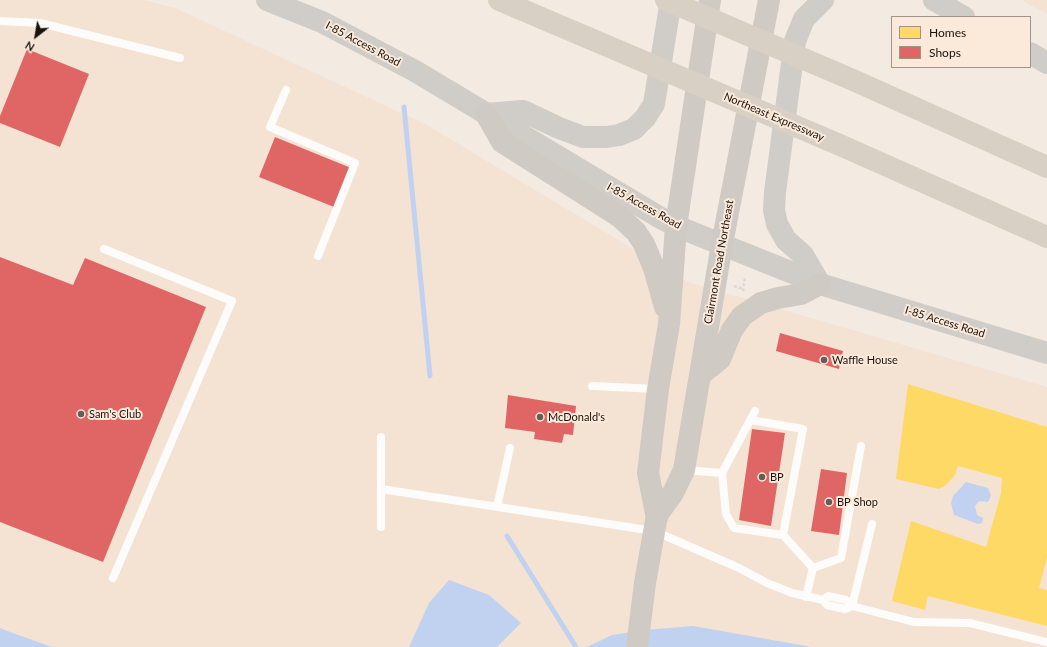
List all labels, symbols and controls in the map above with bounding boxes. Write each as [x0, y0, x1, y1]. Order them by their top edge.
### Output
north arrow [16, 16, 56, 56]
legend [891, 16, 1031, 68]
street label: I-85 Access Road [323, 19, 403, 69]
text: Homes [929, 25, 966, 40]
text: N [23, 39, 37, 54]
text: Shops [929, 45, 961, 60]
street label: Northeast Expressway [722, 90, 826, 144]
street label: I-85 Access Road [605, 180, 683, 232]
street label: Clairmont Road Northeast [702, 199, 736, 325]
street label: I-85 Access Road [903, 304, 987, 340]
place label: Waffle House [832, 353, 898, 367]
marker: Waffle House [819, 355, 829, 365]
place label: Sam's Club [89, 407, 141, 421]
marker: Sam's Club [76, 409, 86, 419]
place label: McDonald's [548, 410, 605, 424]
marker: McDonald's [535, 412, 545, 422]
place label: BP [770, 470, 784, 484]
marker: BP [757, 472, 767, 482]
place label: BP Shop [837, 495, 878, 509]
marker: BP Shop [824, 497, 834, 507]

